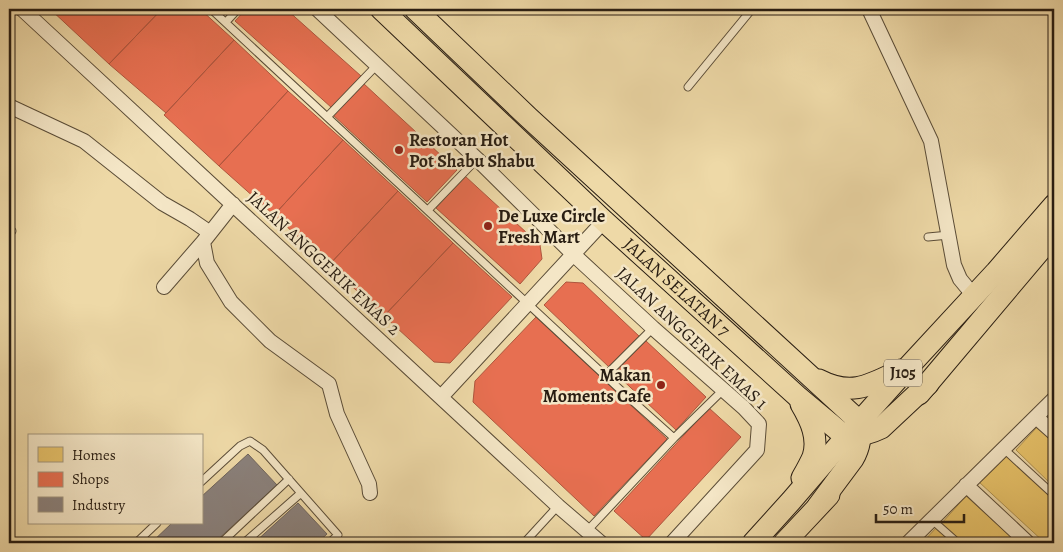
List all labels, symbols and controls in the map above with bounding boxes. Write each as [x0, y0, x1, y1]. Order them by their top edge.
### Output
place label: Restoran Hot Pot Shabu Shabu [409, 128, 535, 173]
marker: Restoran Hot Pot Shabu Shabu [393, 144, 405, 156]
street label: JALAN ANGGERIK EMAS 2 [242, 186, 406, 341]
place label: De Luxe Circle Fresh Mart [498, 204, 605, 249]
marker: De Luxe Circle Fresh Mart [482, 220, 494, 232]
street label: JALAN SELATAN 7 [618, 232, 736, 342]
street label: JALAN ANGGERIK EMAS 1 [611, 261, 773, 415]
road number: J105 [884, 359, 922, 386]
place label: Makan Moments Cafe [543, 363, 651, 408]
marker: Makan Moments Cafe [655, 379, 667, 391]
legend [28, 434, 202, 524]
text: Homes [72, 445, 116, 465]
text: Shops [72, 469, 109, 489]
scale bar [876, 492, 963, 524]
text: Industry [72, 495, 126, 515]
text: 50 m [883, 499, 913, 519]

